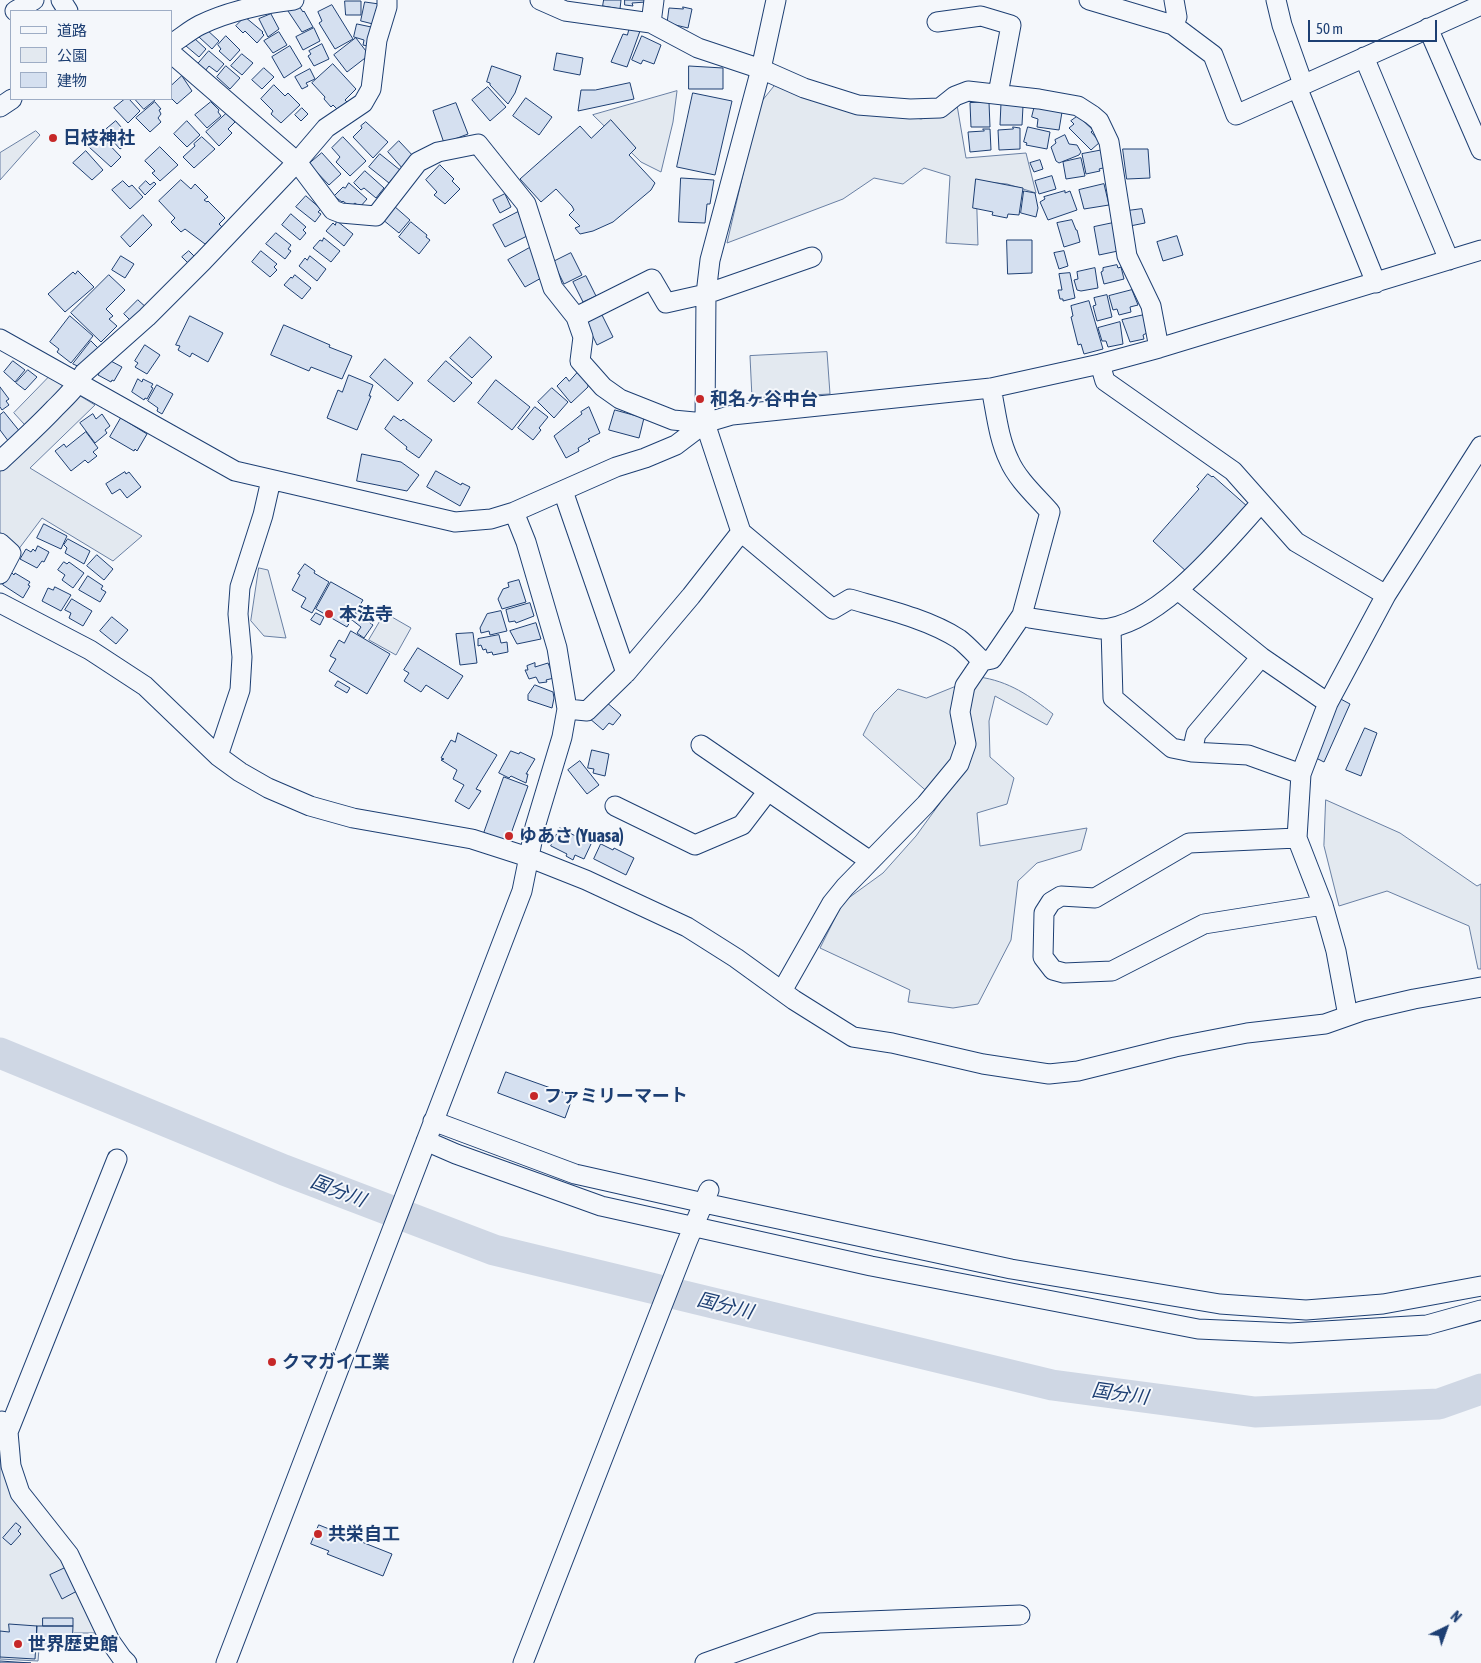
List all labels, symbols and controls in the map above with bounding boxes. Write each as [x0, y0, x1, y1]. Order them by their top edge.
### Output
legend [10, 10, 172, 100]
scale bar [1311, 10, 1440, 42]
text: 50 m [1316, 20, 1343, 37]
text: 道路 [57, 22, 87, 39]
text: 公園 [57, 47, 87, 64]
text: 建物 [57, 72, 87, 89]
place label: 日枝神社 [63, 127, 135, 149]
marker: 日枝神社 [47, 132, 59, 144]
place label: 和名ヶ谷中台 [710, 388, 818, 410]
marker: 和名ヶ谷中台 [694, 393, 706, 405]
place label: 本法寺 [339, 603, 393, 625]
marker: 本法寺 [323, 608, 335, 620]
place label: ゆあさ (Yuasa) [519, 825, 624, 847]
marker: ゆあさ (Yuasa) [503, 830, 515, 842]
place label: ファミリーマート [544, 1085, 688, 1107]
marker: ファミリーマート [528, 1090, 540, 1102]
water label: 国分川 [307, 1170, 369, 1212]
water label: 国分川 [695, 1288, 755, 1324]
place label: クマガイ工業 [282, 1351, 390, 1373]
marker: クマガイ工業 [266, 1356, 278, 1368]
water label: 国分川 [1090, 1379, 1150, 1409]
place label: 共栄自工 [328, 1523, 400, 1545]
marker: 共栄自工 [312, 1528, 324, 1540]
north arrow [1421, 1603, 1471, 1653]
text: N [1448, 1608, 1464, 1626]
place label: 世界歴史館 [28, 1633, 118, 1655]
marker: 世界歴史館 [12, 1638, 24, 1650]

